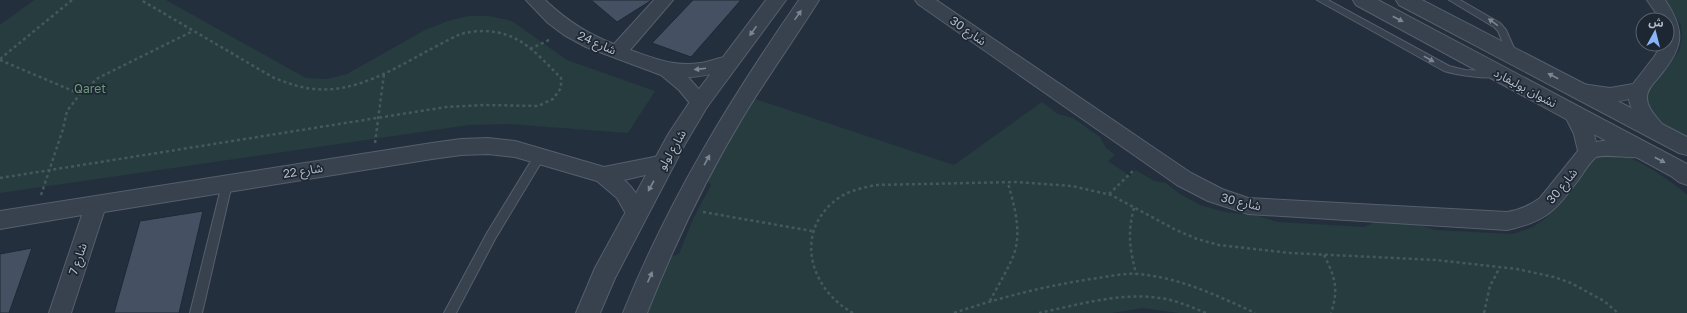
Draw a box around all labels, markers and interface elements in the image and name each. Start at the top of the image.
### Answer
one-way arrow [794,10,802,20]
north arrow [1635,12,1675,52]
street label: شارع 30 [946,13,989,50]
text: ش [1648,14,1665,30]
one-way arrow [1392,15,1403,22]
one-way arrow [1487,18,1498,26]
one-way arrow [749,26,757,37]
street label: شارع 24 [575,27,619,59]
one-way arrow [1423,56,1435,62]
street label: نشوان بوليفارد [1491,65,1559,110]
one-way arrow [694,66,706,72]
one-way arrow [1548,73,1559,80]
park label: Qaret [74,81,106,96]
street label: شارع لولو [654,127,691,174]
one-way arrow [703,154,710,166]
one-way arrow [1654,157,1666,163]
street label: شارع 22 [282,160,324,183]
street label: شارع 30 [1543,165,1582,208]
one-way arrow [648,181,654,192]
street label: شارع 30 [1219,190,1263,215]
street label: شارع 7 [65,241,92,277]
one-way arrow [647,271,653,283]

